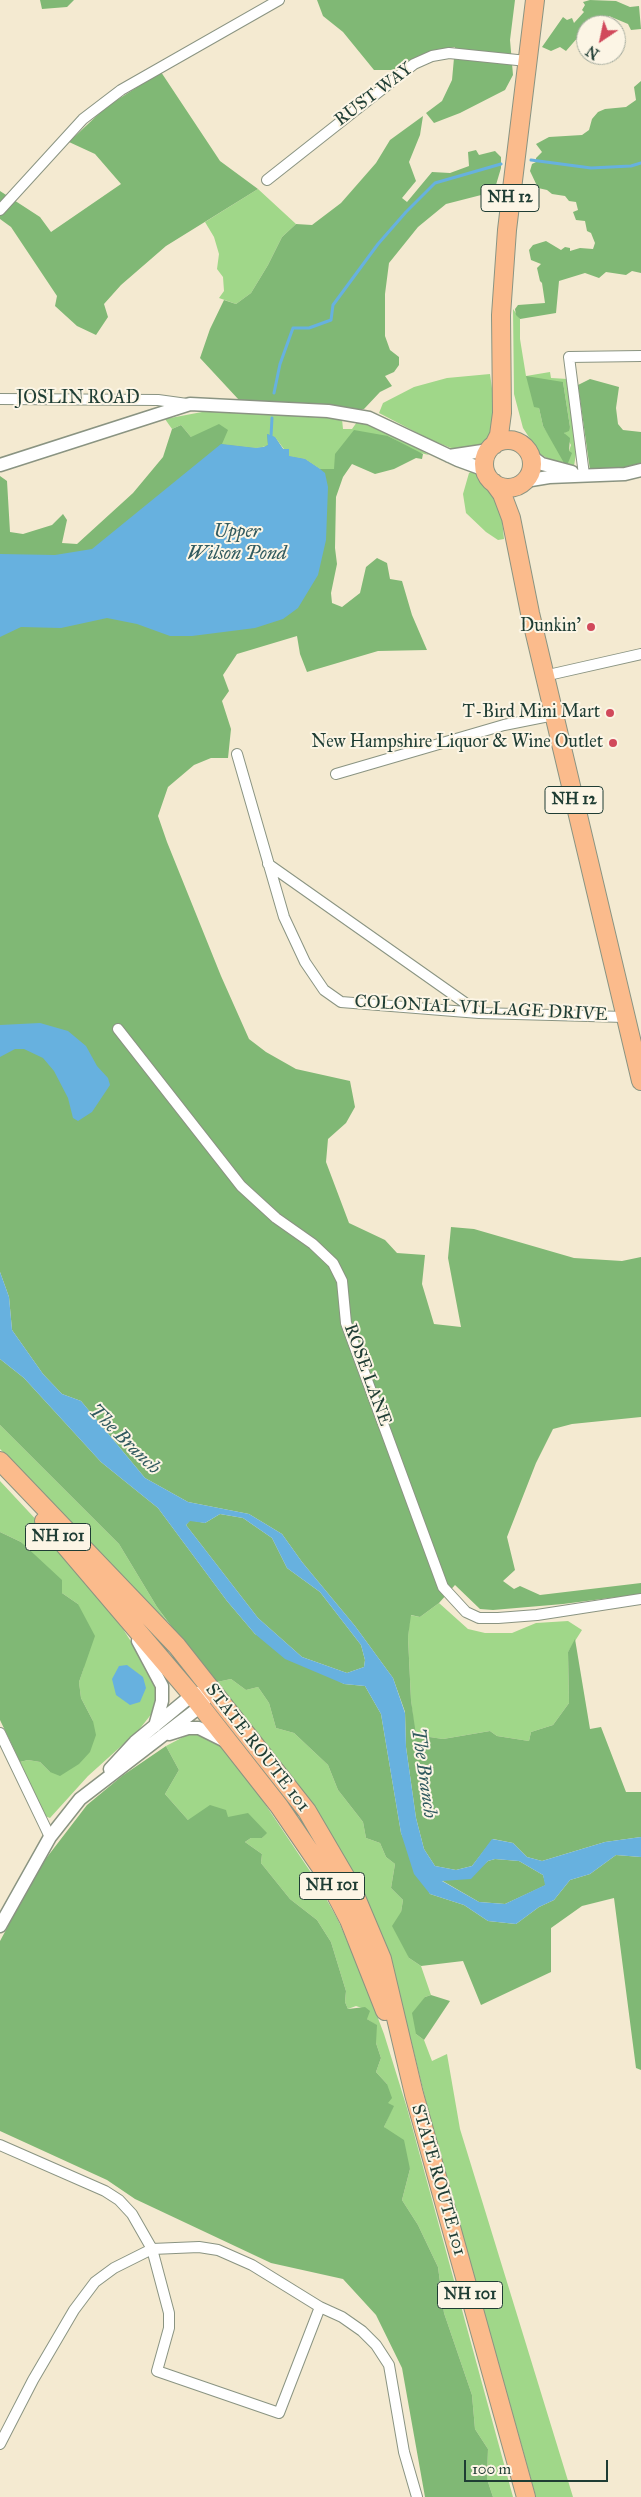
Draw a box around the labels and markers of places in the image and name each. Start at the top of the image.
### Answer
place label: Dunkin' [520,616,581,638]
marker: Dunkin' [585,621,597,633]
place label: T-Bird Mini Mart [463,702,600,724]
marker: T-Bird Mini Mart [604,707,616,719]
place label: New Hampshire Liquor & Wine Outlet [311,732,603,754]
marker: New Hampshire Liquor & Wine Outlet [607,737,619,749]

